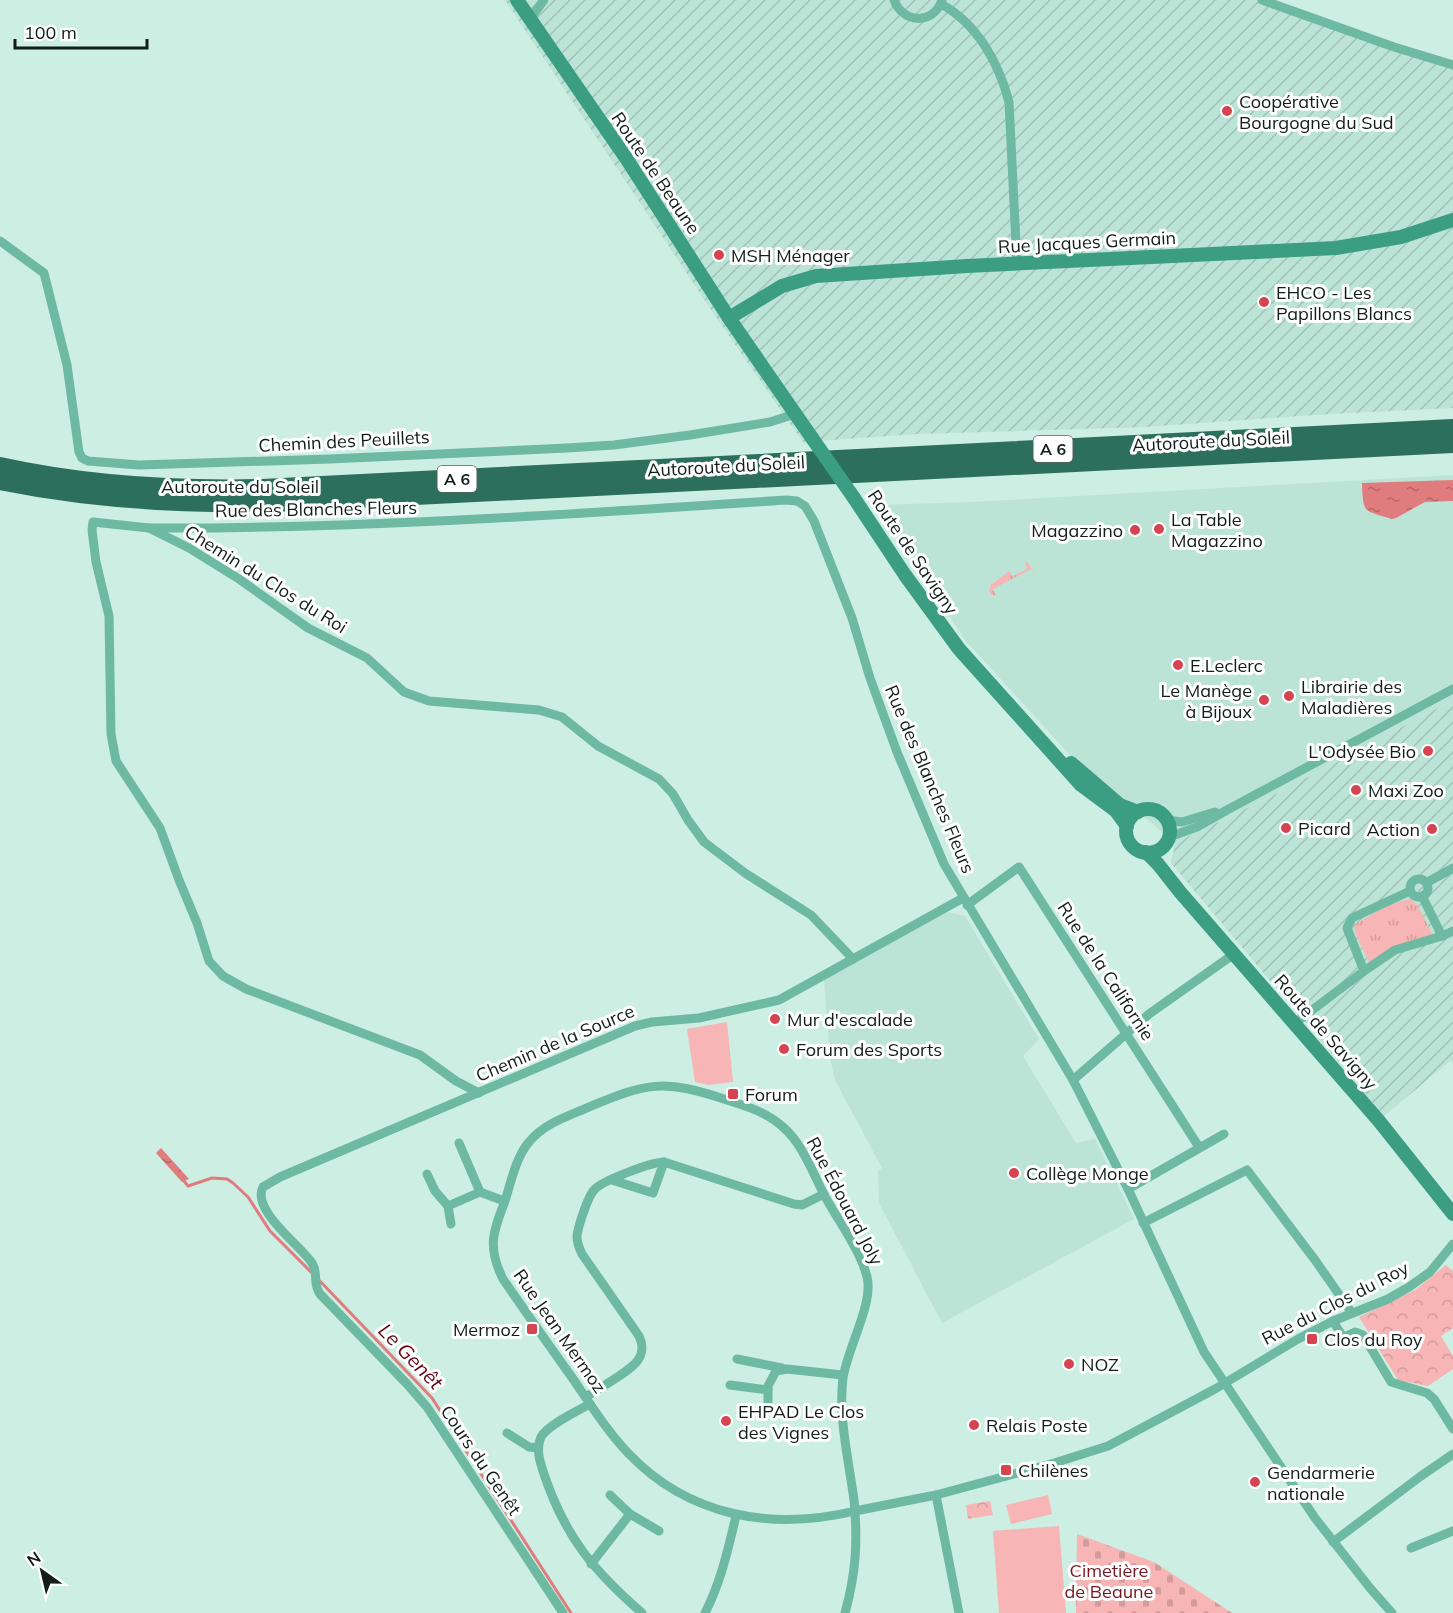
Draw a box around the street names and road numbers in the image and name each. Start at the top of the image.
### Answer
street label: Route de Beaune [607,108,705,238]
street label: Rue Jacques Germain [997,226,1177,258]
street label: Chemin des Peuillets [258,425,430,457]
street label: Autoroute du Soleil [1132,425,1290,457]
road number: A 6 [1034,436,1072,462]
street label: Autoroute du Soleil [647,450,805,482]
road number: A 6 [438,466,476,492]
street label: Autoroute du Soleil [161,475,319,498]
street label: Route de Savigny [863,485,963,619]
street label: Rue des Blanches Fleurs [215,496,417,522]
street label: Chemin du Clos du Roi [181,520,351,638]
street label: Rue des Blanches Fleurs [880,681,980,877]
street label: Rue de la Californie [1052,897,1160,1045]
street label: Route de Savigny [1270,970,1383,1095]
street label: Chemin de la Source [472,999,638,1087]
street label: Rue Édouard Joly [801,1133,889,1270]
street label: Rue du Clos du Roy [1258,1257,1412,1349]
street label: Rue Jean Mermoz [509,1265,611,1397]
street label: Cours du Genêt [436,1401,526,1519]

